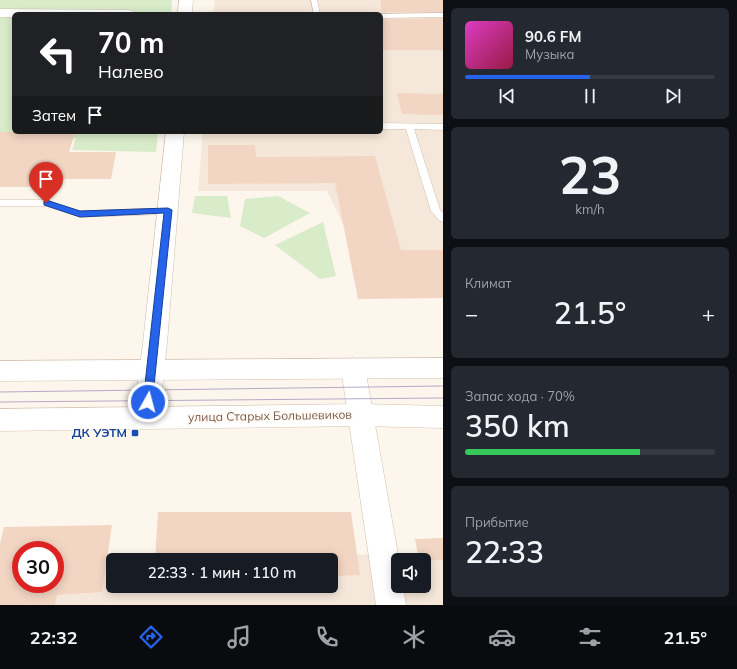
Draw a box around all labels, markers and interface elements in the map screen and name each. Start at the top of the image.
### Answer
text: 70 m [98,25,164,60]
text: 90.6 FM [525,27,581,46]
icon: left [32,28,84,80]
text: Музыка [525,46,574,62]
text: Налево [98,60,164,83]
icon: previous [496,85,518,107]
icon: pause [579,85,601,107]
icon: next [662,85,684,107]
icon: arrive [84,104,106,126]
text: Затем [32,106,76,125]
text: 23 [559,142,621,207]
pin [29,162,63,203]
icon: arrive [35,168,57,190]
text: km/h [575,201,605,217]
text: Климат [465,275,512,291]
text: 21.5° [554,294,626,332]
text: − [465,300,478,328]
text: + [702,300,715,328]
position arrow [127,381,169,423]
text: Запас хода · 70% [465,388,575,404]
street label: улица Старых Большевиков [188,407,352,424]
text: 350 km [465,407,570,445]
place label: ДК УЭТМ [72,425,127,440]
marker: ДК УЭТМ [130,428,140,438]
text: Прибытие [465,514,529,530]
text: 22:33 [465,533,544,571]
speed limit sign: 30 [12,541,64,593]
map controls [391,553,431,593]
button: sound [391,553,431,593]
text: 22:33 · 1 мин · 110 m [148,563,296,582]
icon: directions [137,623,165,651]
icon: music [225,623,253,651]
icon: phone [313,623,341,651]
icon: climate [400,623,428,651]
icon: car [488,623,516,651]
icon: filters [576,623,604,651]
text: 22:32 [30,626,78,649]
text: 21.5° [663,626,707,649]

